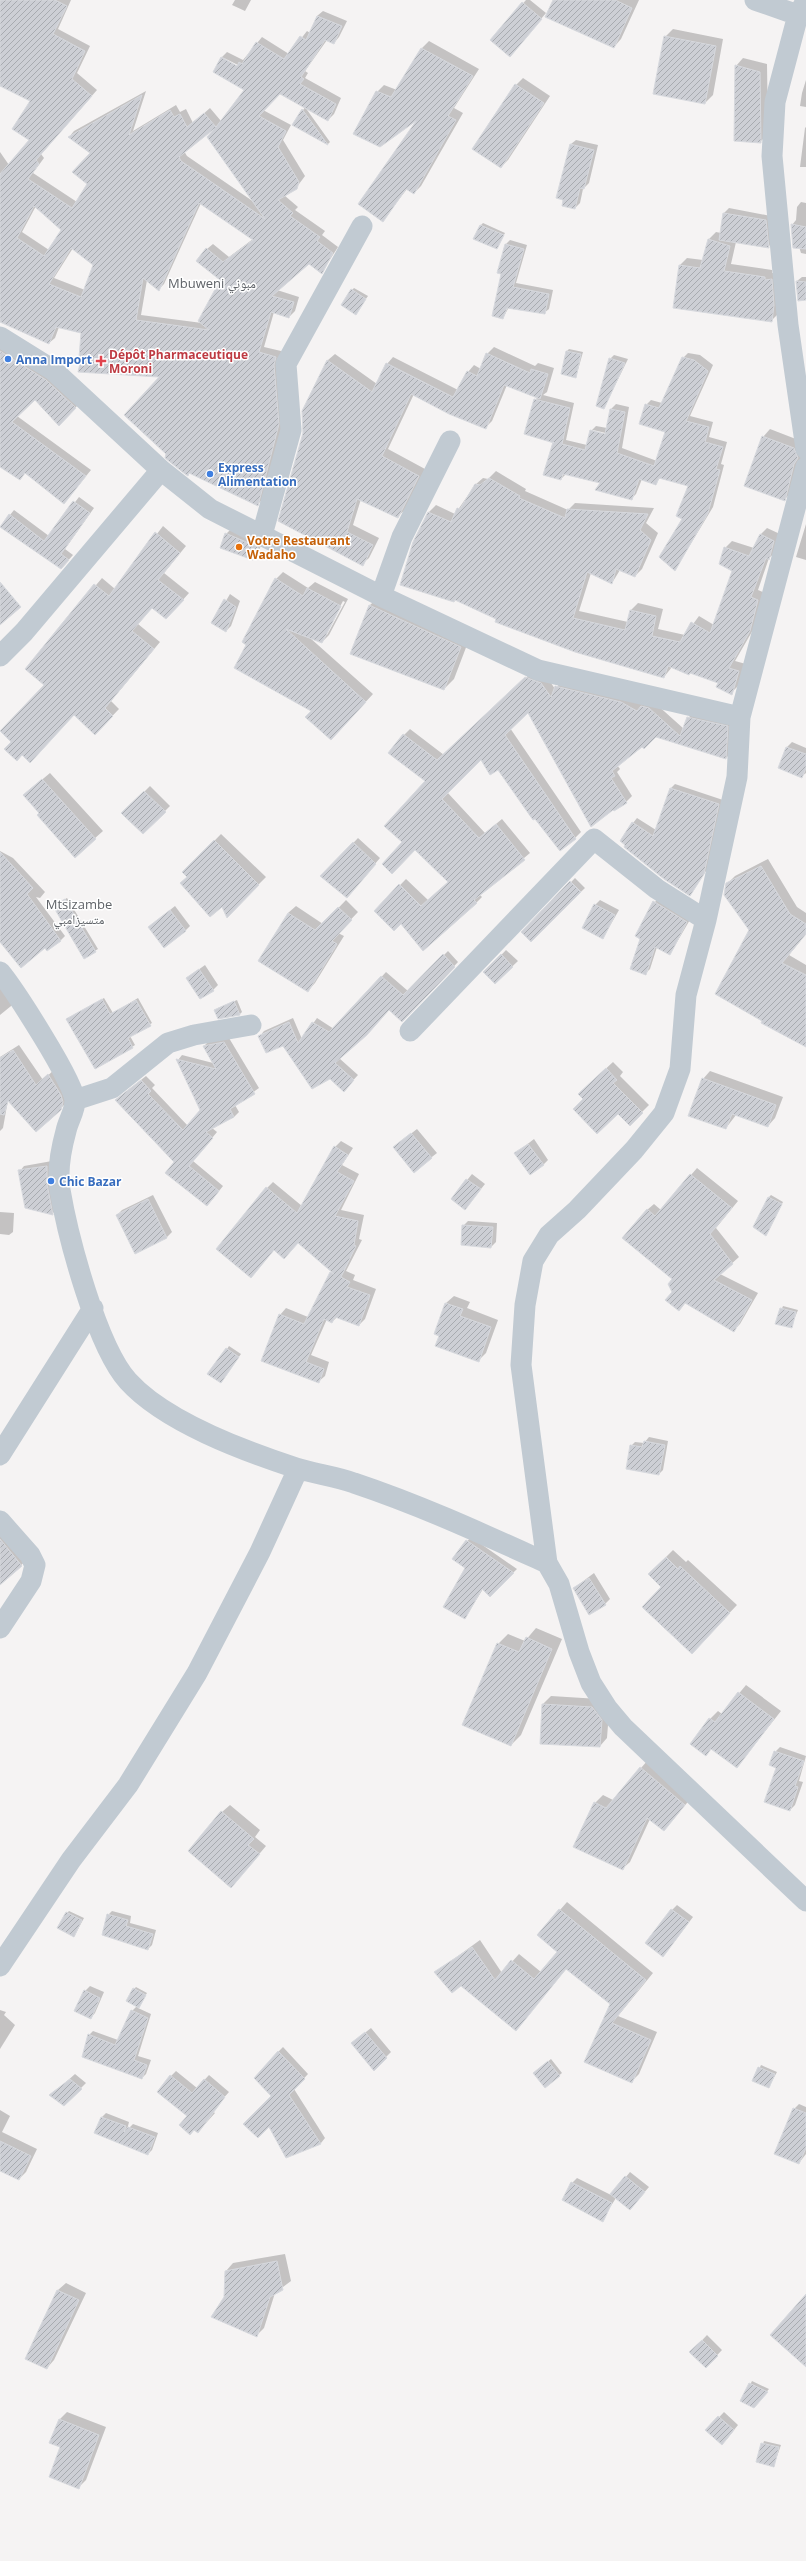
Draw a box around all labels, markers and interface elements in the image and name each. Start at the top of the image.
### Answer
district label: Mbuweni مبوني [168,274,256,294]
place label: Dépôt Pharmaceutique Moroni [109,346,248,377]
place label: Anna Import [16,351,92,368]
marker: Anna Import [3,354,13,364]
marker: Dépôt Pharmaceutique Moroni [96,356,106,366]
place label: Express Alimentation [218,459,297,490]
marker: Express Alimentation [205,469,215,479]
place label: Votre Restaurant Wadaho [247,532,350,563]
marker: Votre Restaurant Wadaho [234,542,244,552]
district label: Mtsizambe متسيزامبي [46,895,112,930]
place label: Chic Bazar [59,1173,122,1190]
marker: Chic Bazar [46,1176,56,1186]

